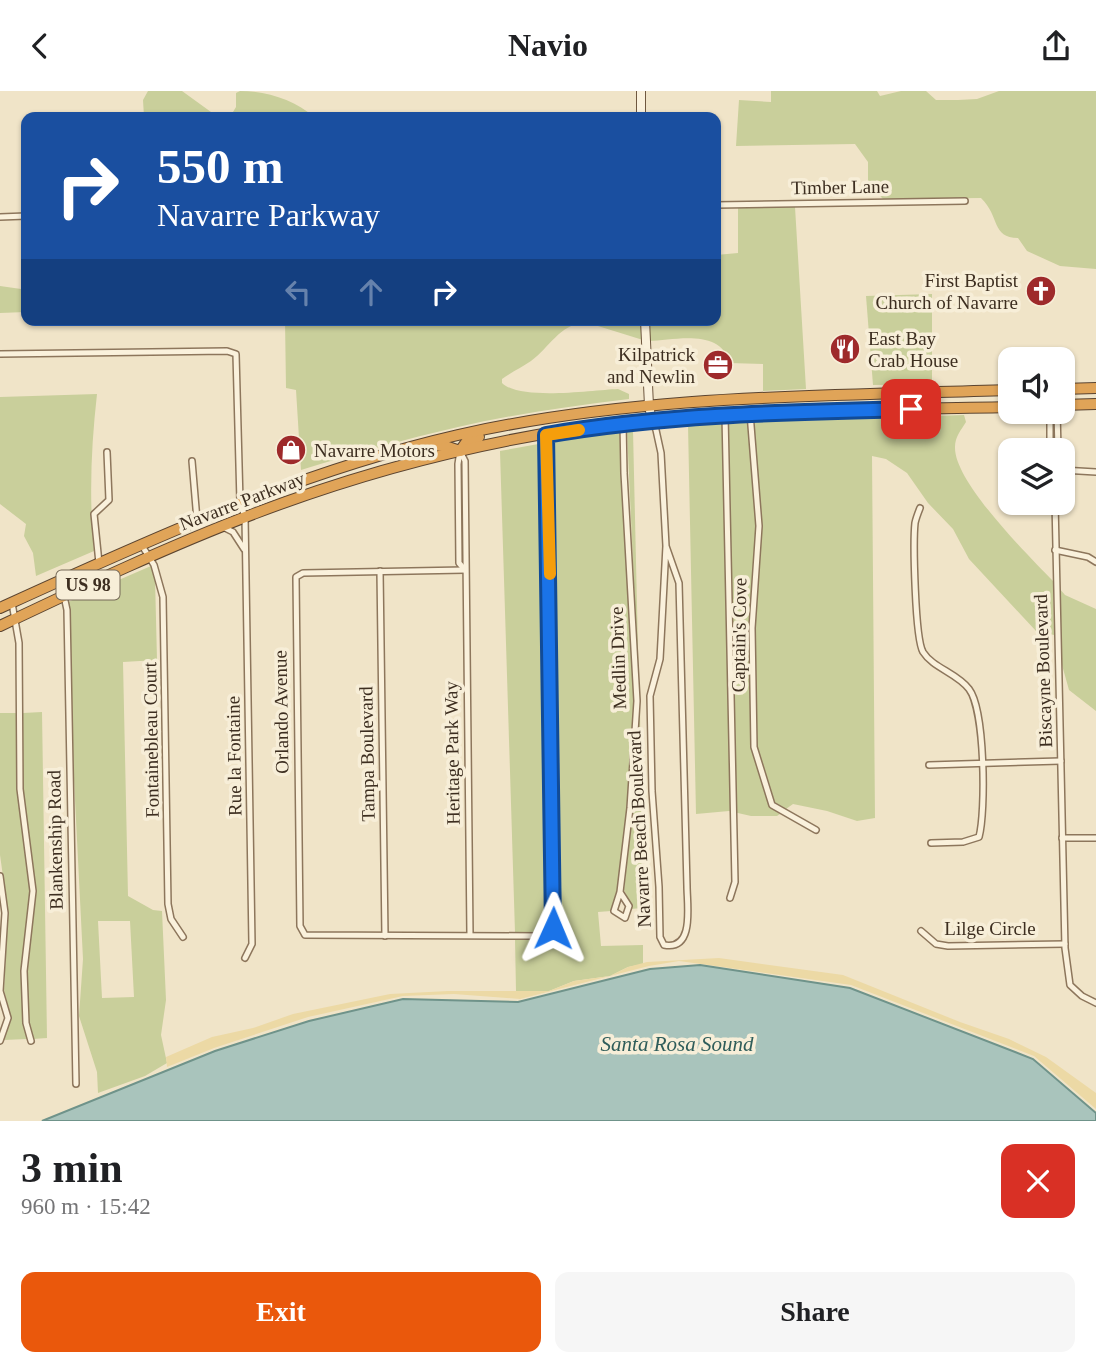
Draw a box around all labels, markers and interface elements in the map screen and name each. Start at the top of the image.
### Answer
icon: back [21,27,59,65]
text: Navio [508,27,588,63]
icon: share [1037,27,1075,65]
text: 550 m [157,139,284,194]
icon: right [42,140,133,231]
street label: Timber Lane [791,176,889,198]
text: Navarre Parkway [157,197,380,233]
place label: First Baptist Church of Navarre [876,270,1019,313]
icon: left [279,273,317,311]
icon: ahead [352,273,390,311]
icon: right [425,273,463,311]
church icon: First Baptist Church of Navarre [1024,274,1058,308]
place label: East Bay Crab House [868,328,958,371]
restaurant icon: East Bay Crab House [828,332,862,366]
place label: Kilpatrick and Newlin [607,344,695,387]
map controls [998,347,1075,515]
button: sound [998,347,1075,424]
office icon: Kilpatrick and Newlin [701,348,735,382]
pin [881,379,941,439]
icon: arrive [892,390,930,428]
shop icon: Navarre Motors [274,433,308,467]
button: layers [998,438,1075,515]
place label: Navarre Motors [314,440,435,461]
street label: Navarre Parkway [176,467,308,535]
road number: US 98 [56,571,119,599]
street label: Captain's Cove [727,577,751,693]
street label: Biscayne Boulevard [1030,593,1056,748]
street label: Medlin Drive [606,606,630,710]
street label: Orlando Avenue [269,650,293,774]
street label: Fontainebleau Court [139,661,163,818]
street label: Heritage Park Way [440,680,464,825]
street label: Tampa Boulevard [355,686,379,822]
street label: Rue la Fontaine [222,696,246,816]
street label: Navarre Beach Boulevard [623,729,655,928]
street label: Blankenship Road [43,769,67,910]
position arrow [516,891,590,965]
street label: Lilge Circle [944,918,1036,939]
water label: Santa Rosa Sound [601,1032,754,1056]
button: close [1001,1144,1075,1218]
text: 3 min [21,1145,123,1191]
text: 960 m · 15:42 [21,1194,151,1219]
button: Exit [21,1272,541,1352]
button: Share [555,1272,1075,1352]

